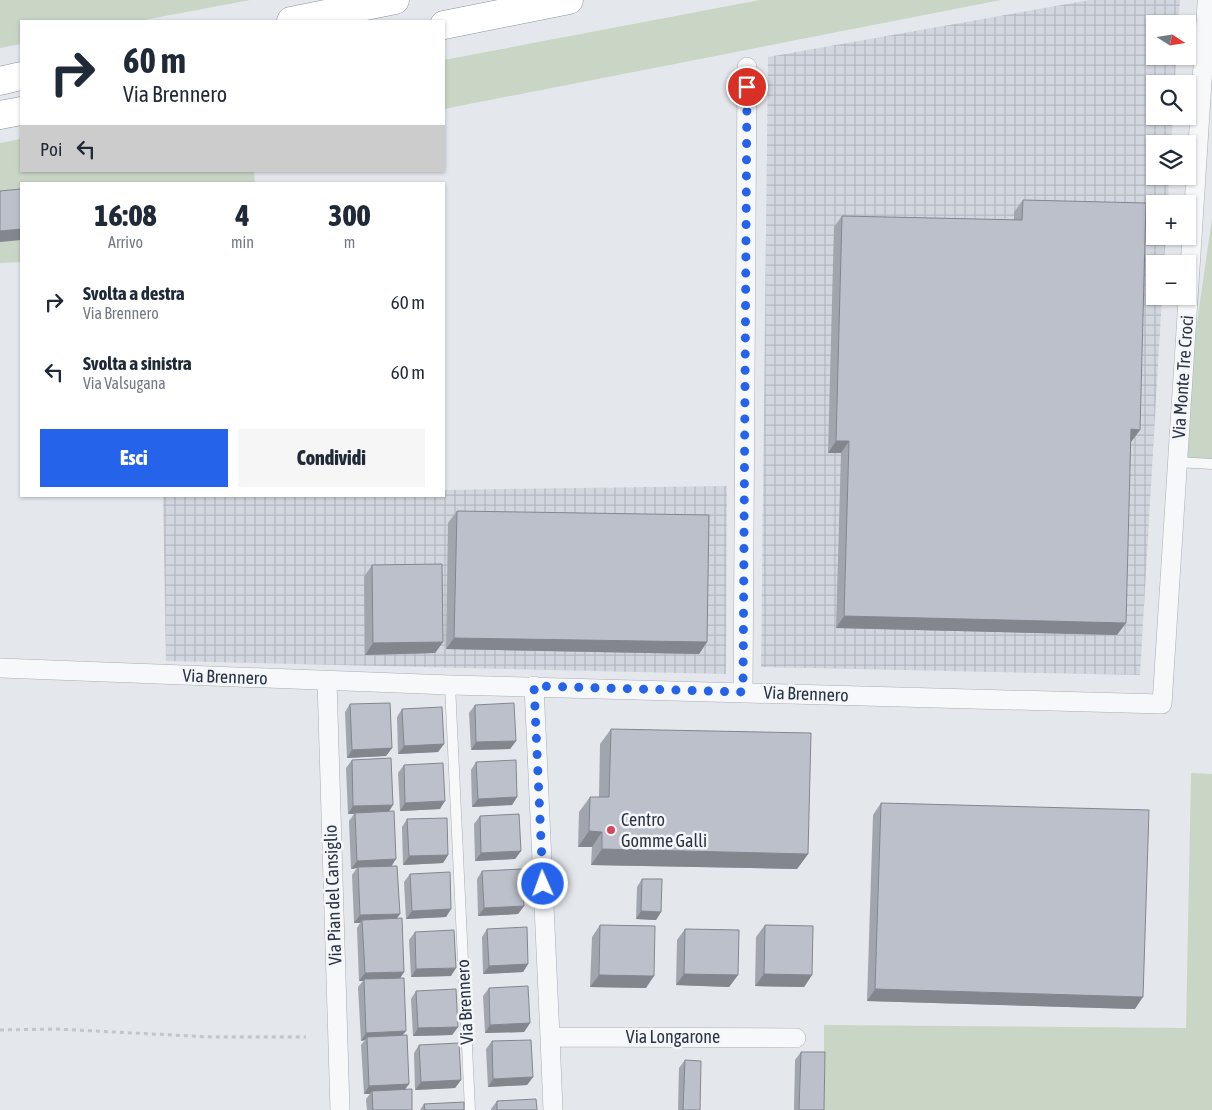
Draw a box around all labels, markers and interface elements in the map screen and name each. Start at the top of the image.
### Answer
north arrow [1146,15,1196,65]
map controls [1146,15,1196,305]
icon: right [40,40,105,105]
text: 60 m [123,40,186,80]
pin [726,66,768,108]
icon: arrive [733,73,761,101]
button: search [1146,75,1196,125]
text: Via Brennero [123,81,227,107]
icon: left [72,135,100,163]
button: layers [1146,135,1196,185]
text: Poi [40,138,62,160]
button: + [1146,195,1196,245]
text: 16:08 [94,198,157,232]
text: 4 [235,198,250,232]
text: 300 [328,198,371,232]
text: Arrivo [108,233,143,251]
text: min [231,233,254,251]
text: m [344,233,355,251]
button: − [1146,255,1196,305]
text: Svolta a destra [83,282,185,304]
icon: right [40,288,68,316]
text: 60 m [391,291,425,313]
text: Via Brennero [83,304,159,322]
street label: Via Monte Tre Croci [1168,314,1197,440]
text: Svolta a sinistra [83,352,192,374]
icon: left [40,358,68,386]
text: 60 m [391,361,425,383]
text: Via Valsugana [83,374,166,392]
button: Esci [40,429,228,487]
button: Condividi [238,429,425,487]
street label: Via Brennero [182,665,268,688]
street label: Via Brennero [763,682,849,705]
place label: Centro Gomme Galli [621,809,707,851]
street label: Via Pian del Cansiglio [320,824,345,966]
marker: Centro Gomme Galli [605,824,617,836]
position arrow [516,857,568,909]
street label: Via Brennero [452,959,477,1045]
street label: Via Longarone [626,1026,720,1047]

